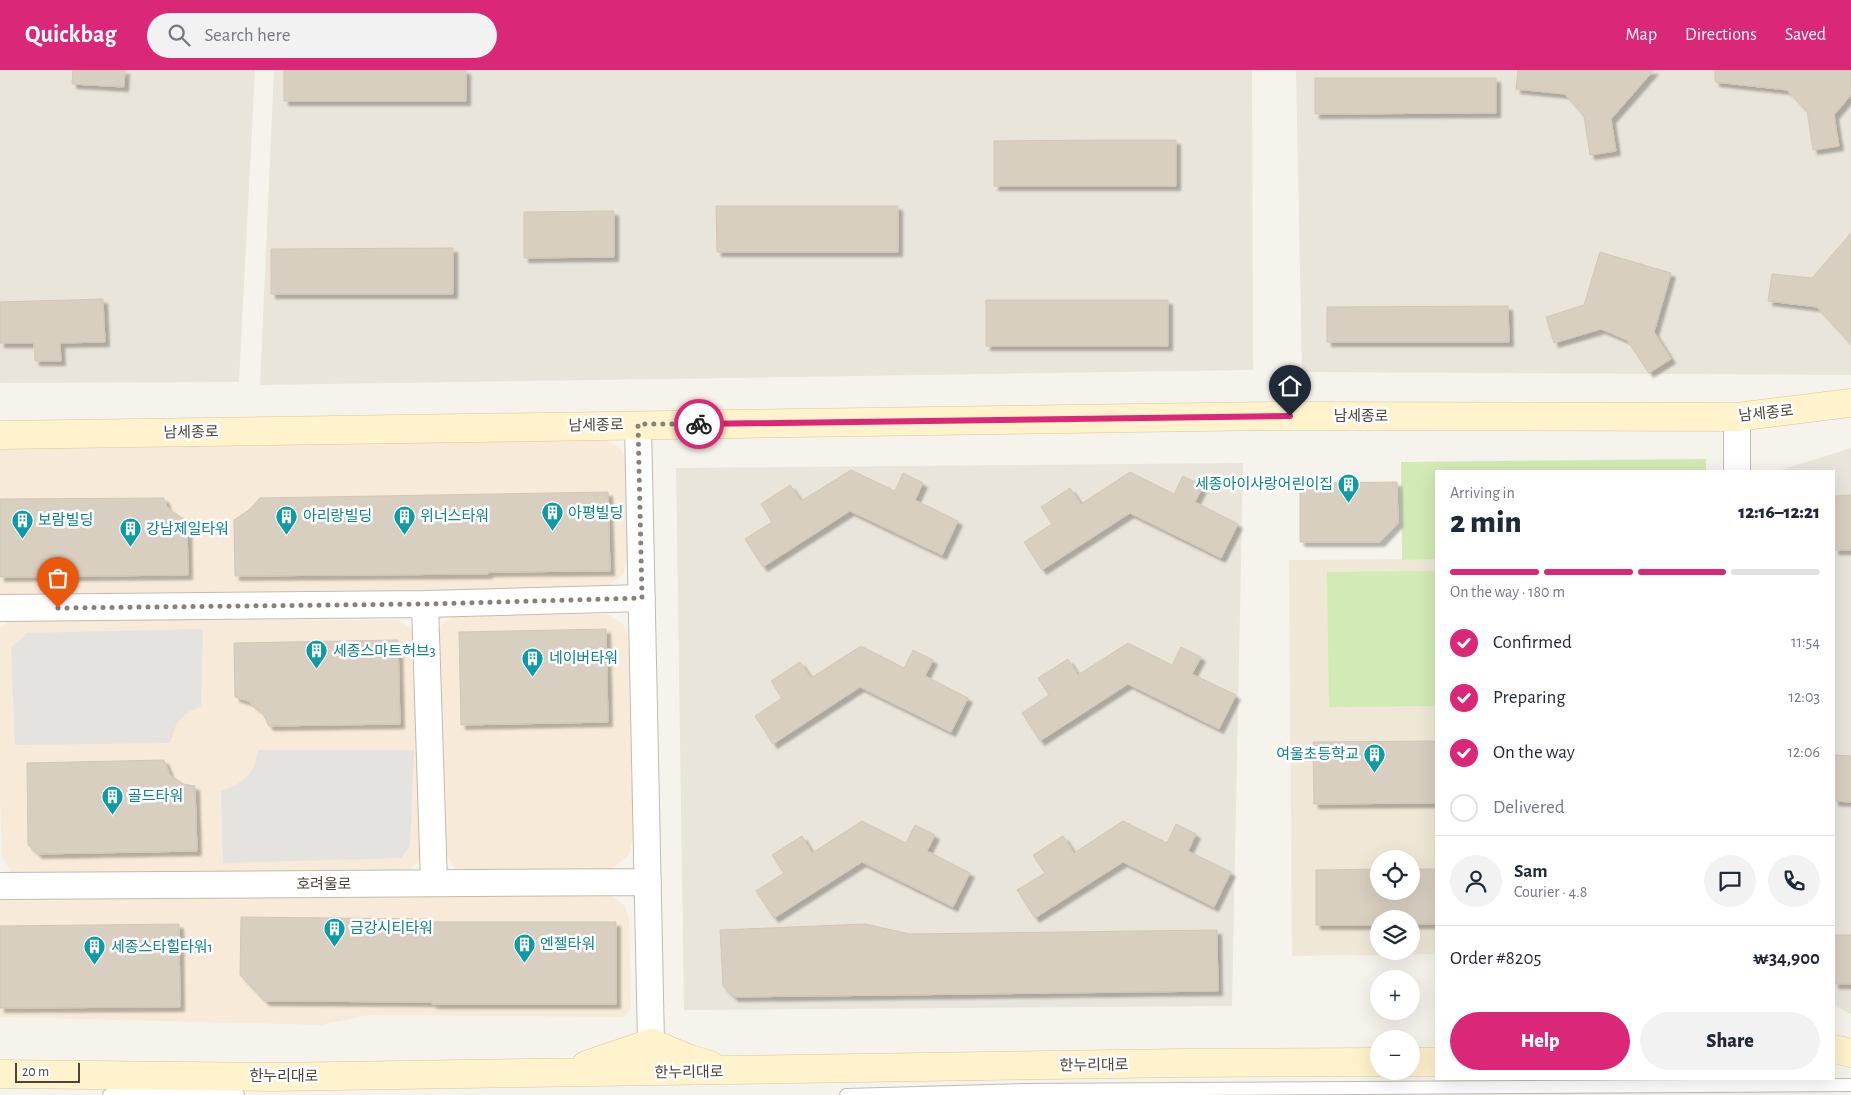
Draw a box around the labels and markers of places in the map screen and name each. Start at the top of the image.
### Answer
pin [1269,365,1311,416]
building icon: 세종아이사랑어린이집 [1337,472,1361,503]
place label: 세종아이사랑어린이집 [1195,476,1333,492]
building icon: 아평빌딩 [540,501,564,532]
building icon: 아리랑빌딩 [275,504,299,535]
building icon: 위너스타워 [392,504,416,535]
place label: 아평빌딩 [568,505,623,521]
building icon: 보람빌딩 [10,508,34,539]
place label: 아리랑빌딩 [303,508,372,524]
place label: 위너스타워 [420,508,489,524]
place label: 보람빌딩 [38,512,93,528]
building icon: 강남제일타워 [118,517,142,548]
place label: 강남제일타워 [146,521,229,537]
pin [37,557,79,608]
building icon: 세종스마트허브3 [305,639,329,670]
place label: 세종스마트허브3 [333,643,436,659]
building icon: 네이버타워 [521,646,545,677]
place label: 네이버타워 [549,650,618,666]
building icon: 여울초등학교 [1363,742,1387,773]
place label: 여울초등학교 [1276,745,1359,762]
building icon: 골드타워 [100,784,124,815]
place label: 골드타워 [128,788,183,804]
building icon: 금강시티타워 [322,916,346,947]
place label: 금강시티타워 [350,920,433,936]
building icon: 엔젤타워 [512,932,536,963]
building icon: 세종스타힐타워1 [83,935,107,966]
place label: 엔젤타워 [540,936,595,952]
place label: 세종스타힐타워1 [111,939,213,955]

